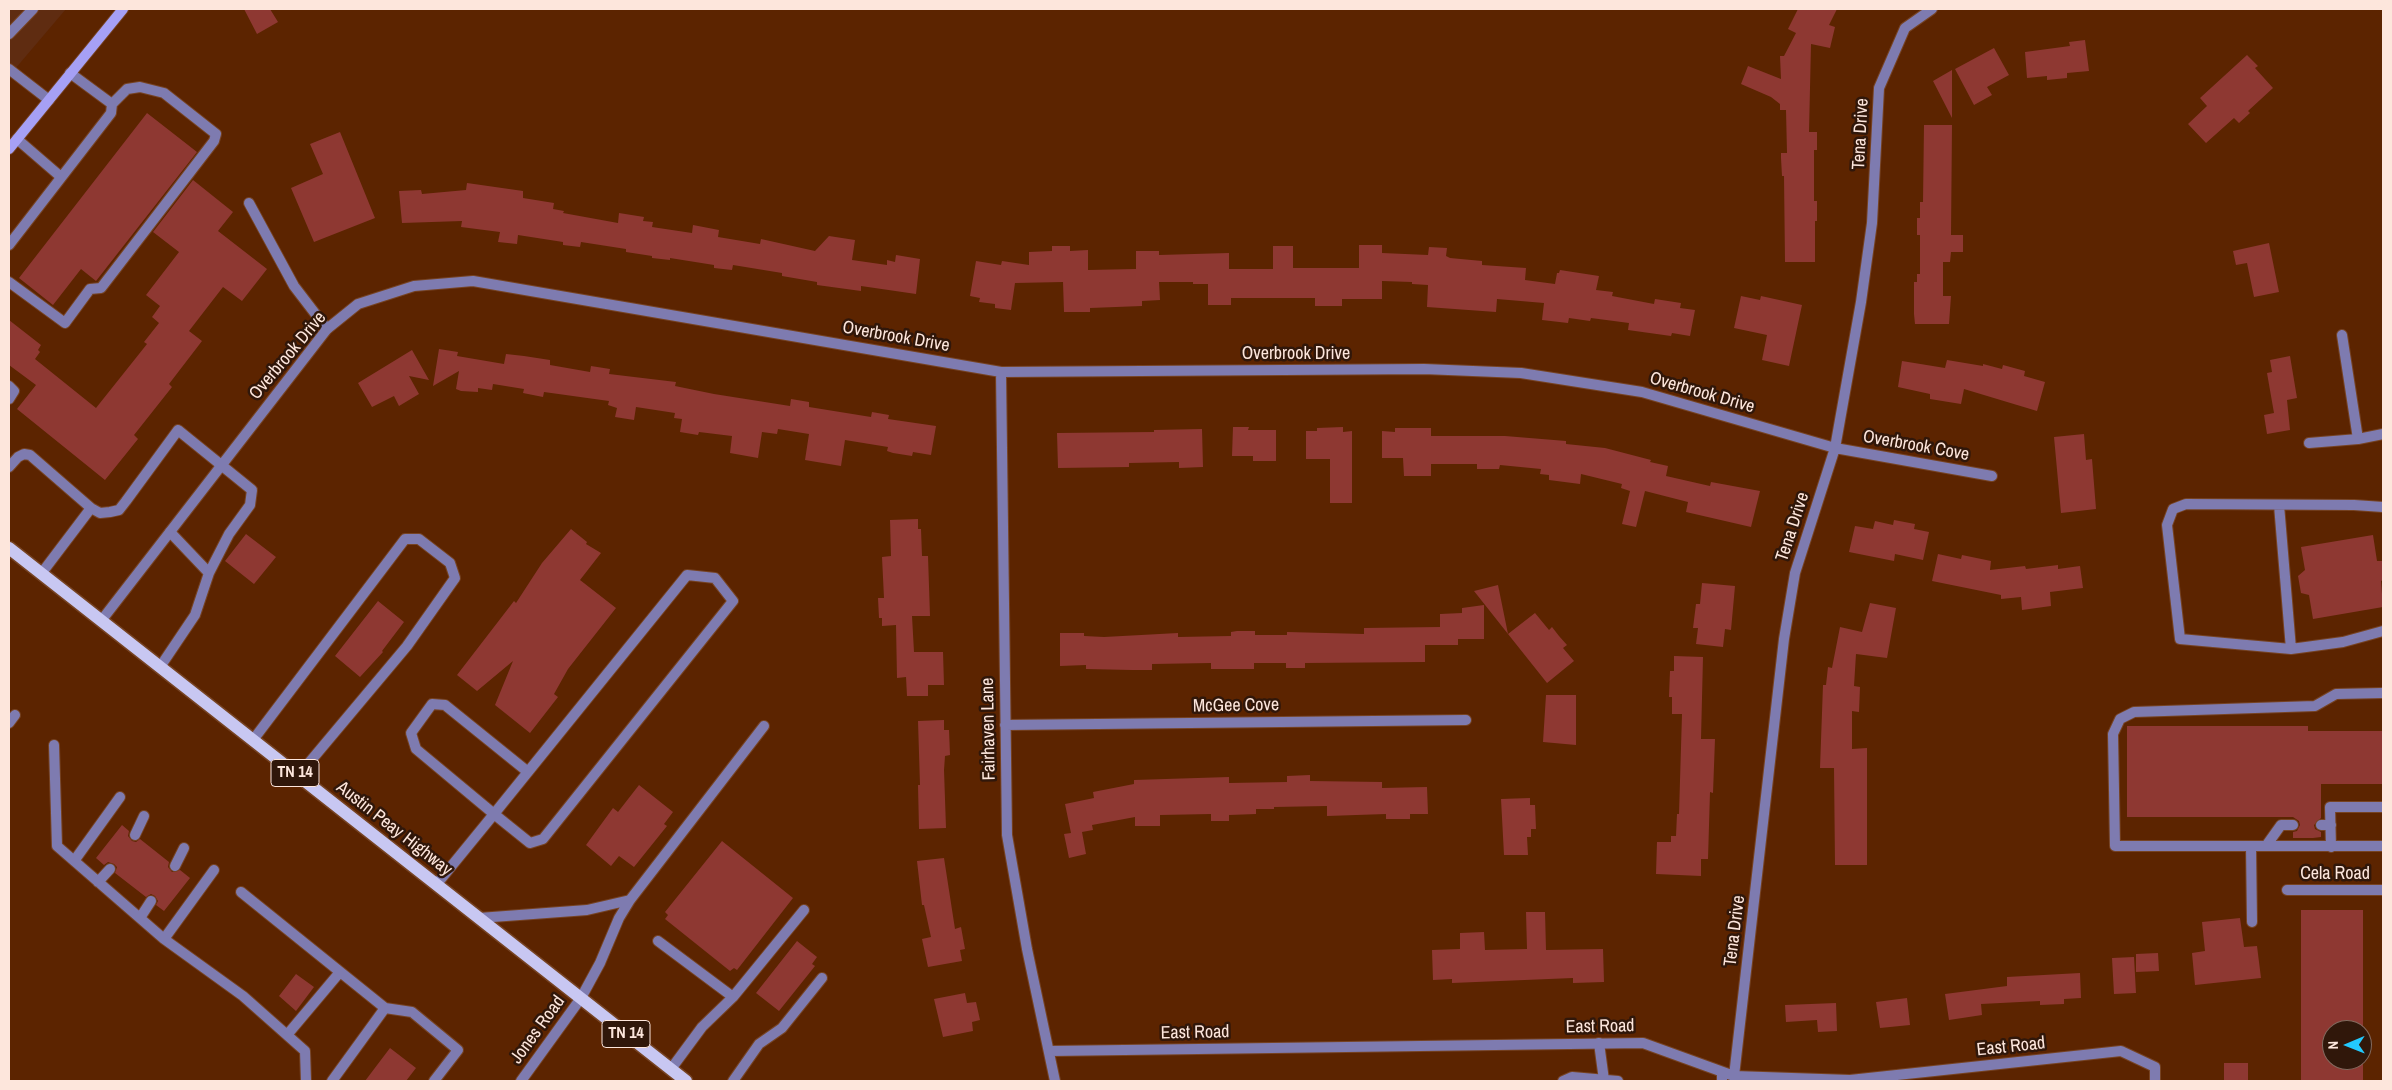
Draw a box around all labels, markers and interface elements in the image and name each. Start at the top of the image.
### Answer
street label: Tena Drive [1848,98,1874,170]
street label: Overbrook Drive [245,308,331,404]
street label: Overbrook Drive [841,317,951,357]
street label: Overbrook Drive [1242,343,1350,365]
street label: Overbrook Drive [1647,368,1757,418]
street label: Overbrook Cove [1861,426,1971,466]
street label: Tena Drive [1772,490,1814,564]
street label: Fairhaven Lane [977,677,1001,781]
street label: McGee Cove [1193,694,1279,718]
road number: TN 14 [271,760,319,786]
street label: Austin Peay Highway [332,777,456,881]
street label: Cela Road [2300,863,2370,885]
street label: Tena Drive [1720,894,1750,968]
street label: Jones Road [506,992,570,1068]
street label: East Road [1565,1016,1635,1038]
north arrow [2322,1020,2372,1070]
road number: TN 14 [602,1021,650,1048]
street label: East Road [1160,1022,1230,1044]
street label: East Road [1976,1033,2046,1061]
text: N [2324,1041,2342,1050]

